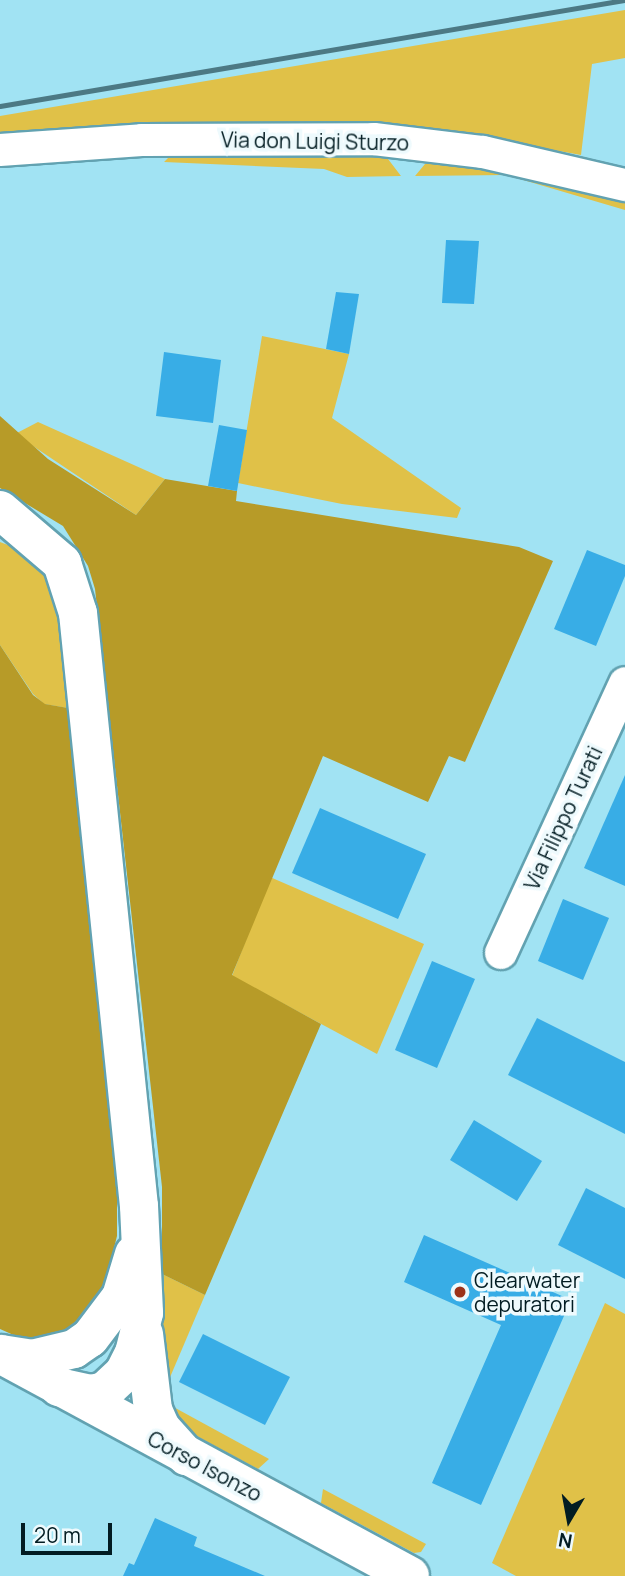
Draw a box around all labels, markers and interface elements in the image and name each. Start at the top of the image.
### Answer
street label: Via don Luigi Sturzo [221,127,409,155]
street label: Via Filippo Turati [519,742,607,894]
place label: Clearwater depuratori [474,1267,580,1317]
marker: Clearwater depuratori [452,1284,468,1300]
street label: Corso Isonzo [144,1425,266,1507]
north arrow [534,1485,604,1555]
scale bar [24,1510,116,1554]
text: 20 m [34,1521,81,1549]
text: N [556,1527,574,1555]

